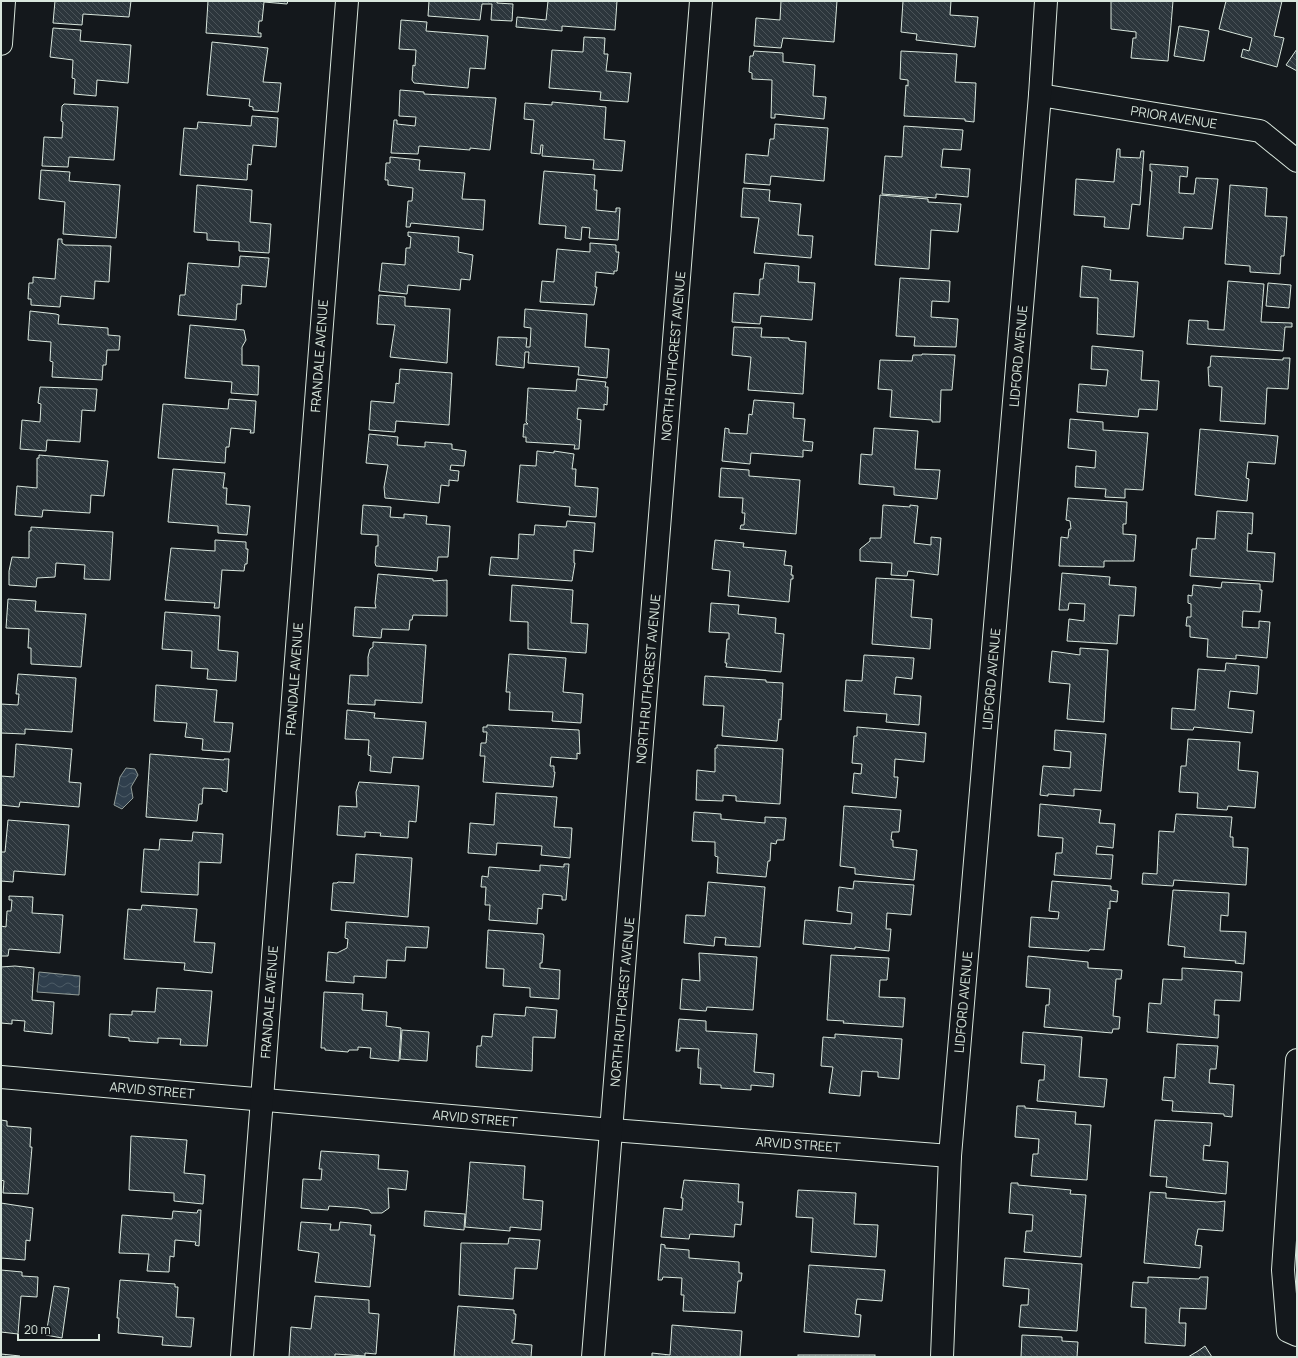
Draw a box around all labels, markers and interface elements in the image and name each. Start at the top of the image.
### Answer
street label: PRIOR AVENUE [1129,101,1219,133]
street label: NORTH RUTHCREST AVENUE [657,270,689,442]
street label: FRANDALE AVENUE [306,299,332,413]
street label: LIDFORD AVENUE [1005,304,1031,408]
street label: NORTH RUTHCREST AVENUE [632,593,664,765]
street label: FRANDALE AVENUE [281,622,307,736]
street label: LIDFORD AVENUE [978,627,1004,731]
street label: NORTH RUTHCREST AVENUE [606,916,638,1088]
street label: FRANDALE AVENUE [256,945,282,1059]
street label: LIDFORD AVENUE [950,950,976,1054]
street label: ARVID STREET [109,1077,195,1103]
street label: ARVID STREET [432,1105,518,1131]
street label: ARVID STREET [755,1132,841,1156]
scale bar [18,1316,99,1342]
text: 20 m [24,1321,51,1338]

